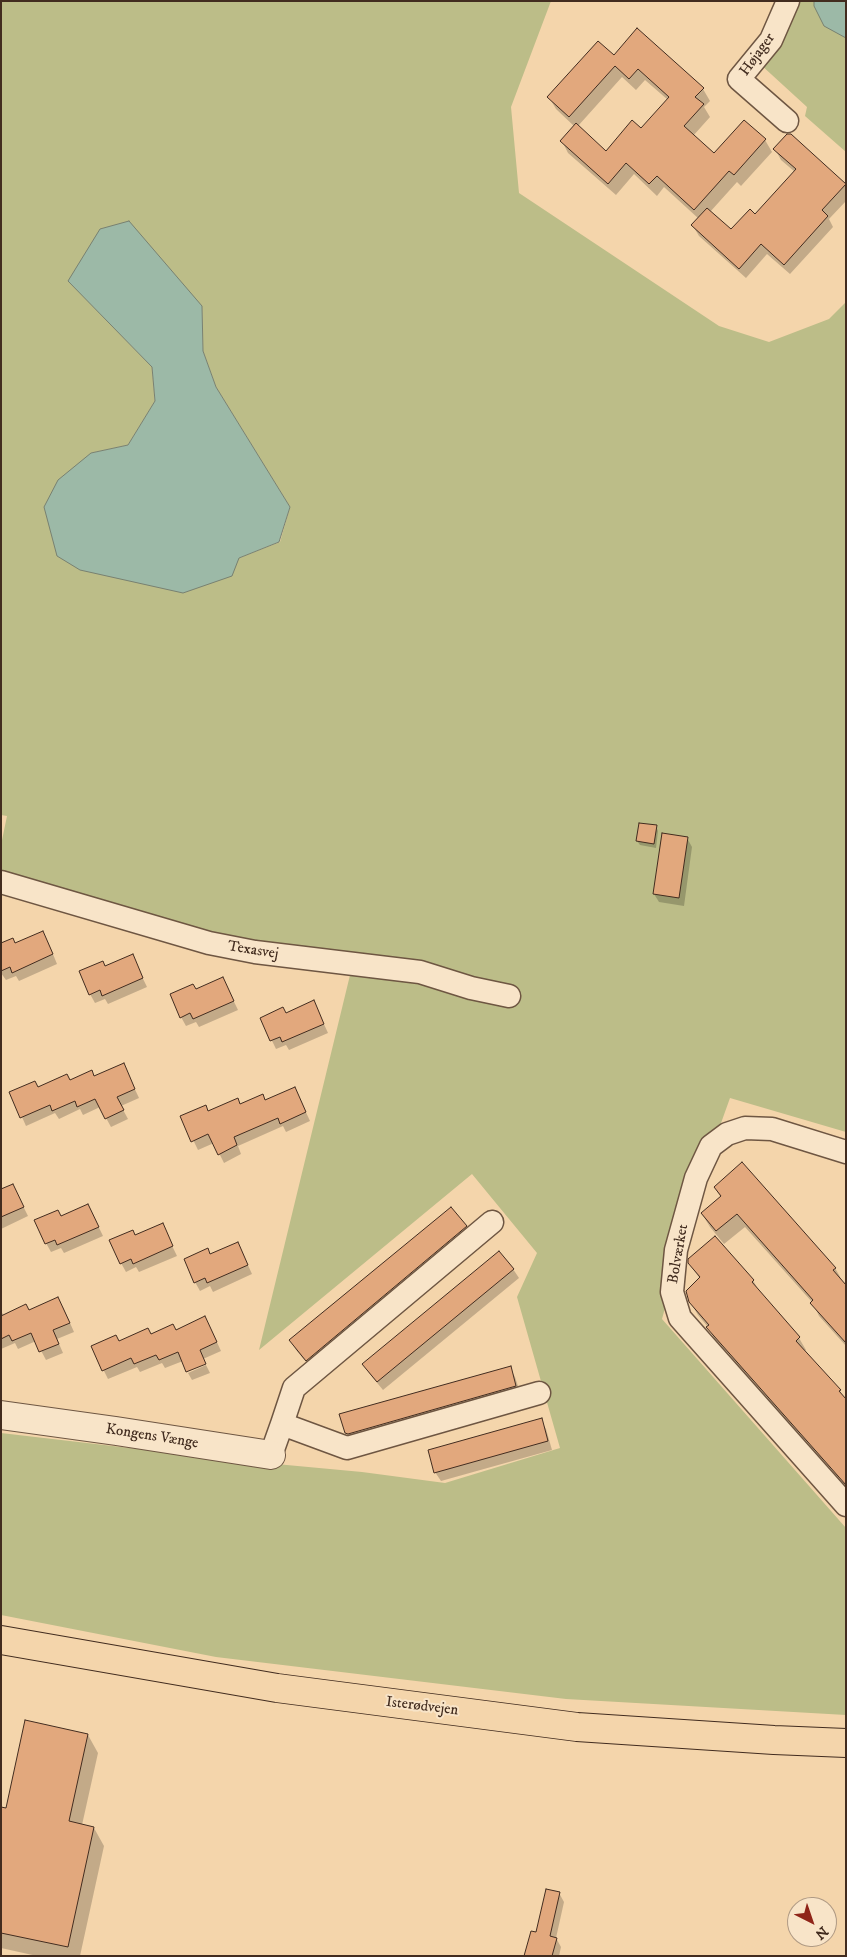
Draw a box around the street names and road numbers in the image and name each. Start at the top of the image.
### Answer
street label: Højager [736,30,780,80]
street label: Texasvej [226,938,280,964]
street label: Bolværket [665,1223,693,1285]
street label: Kongens Vænge [104,1421,200,1453]
street label: Isterødvejen [385,1694,459,1720]

